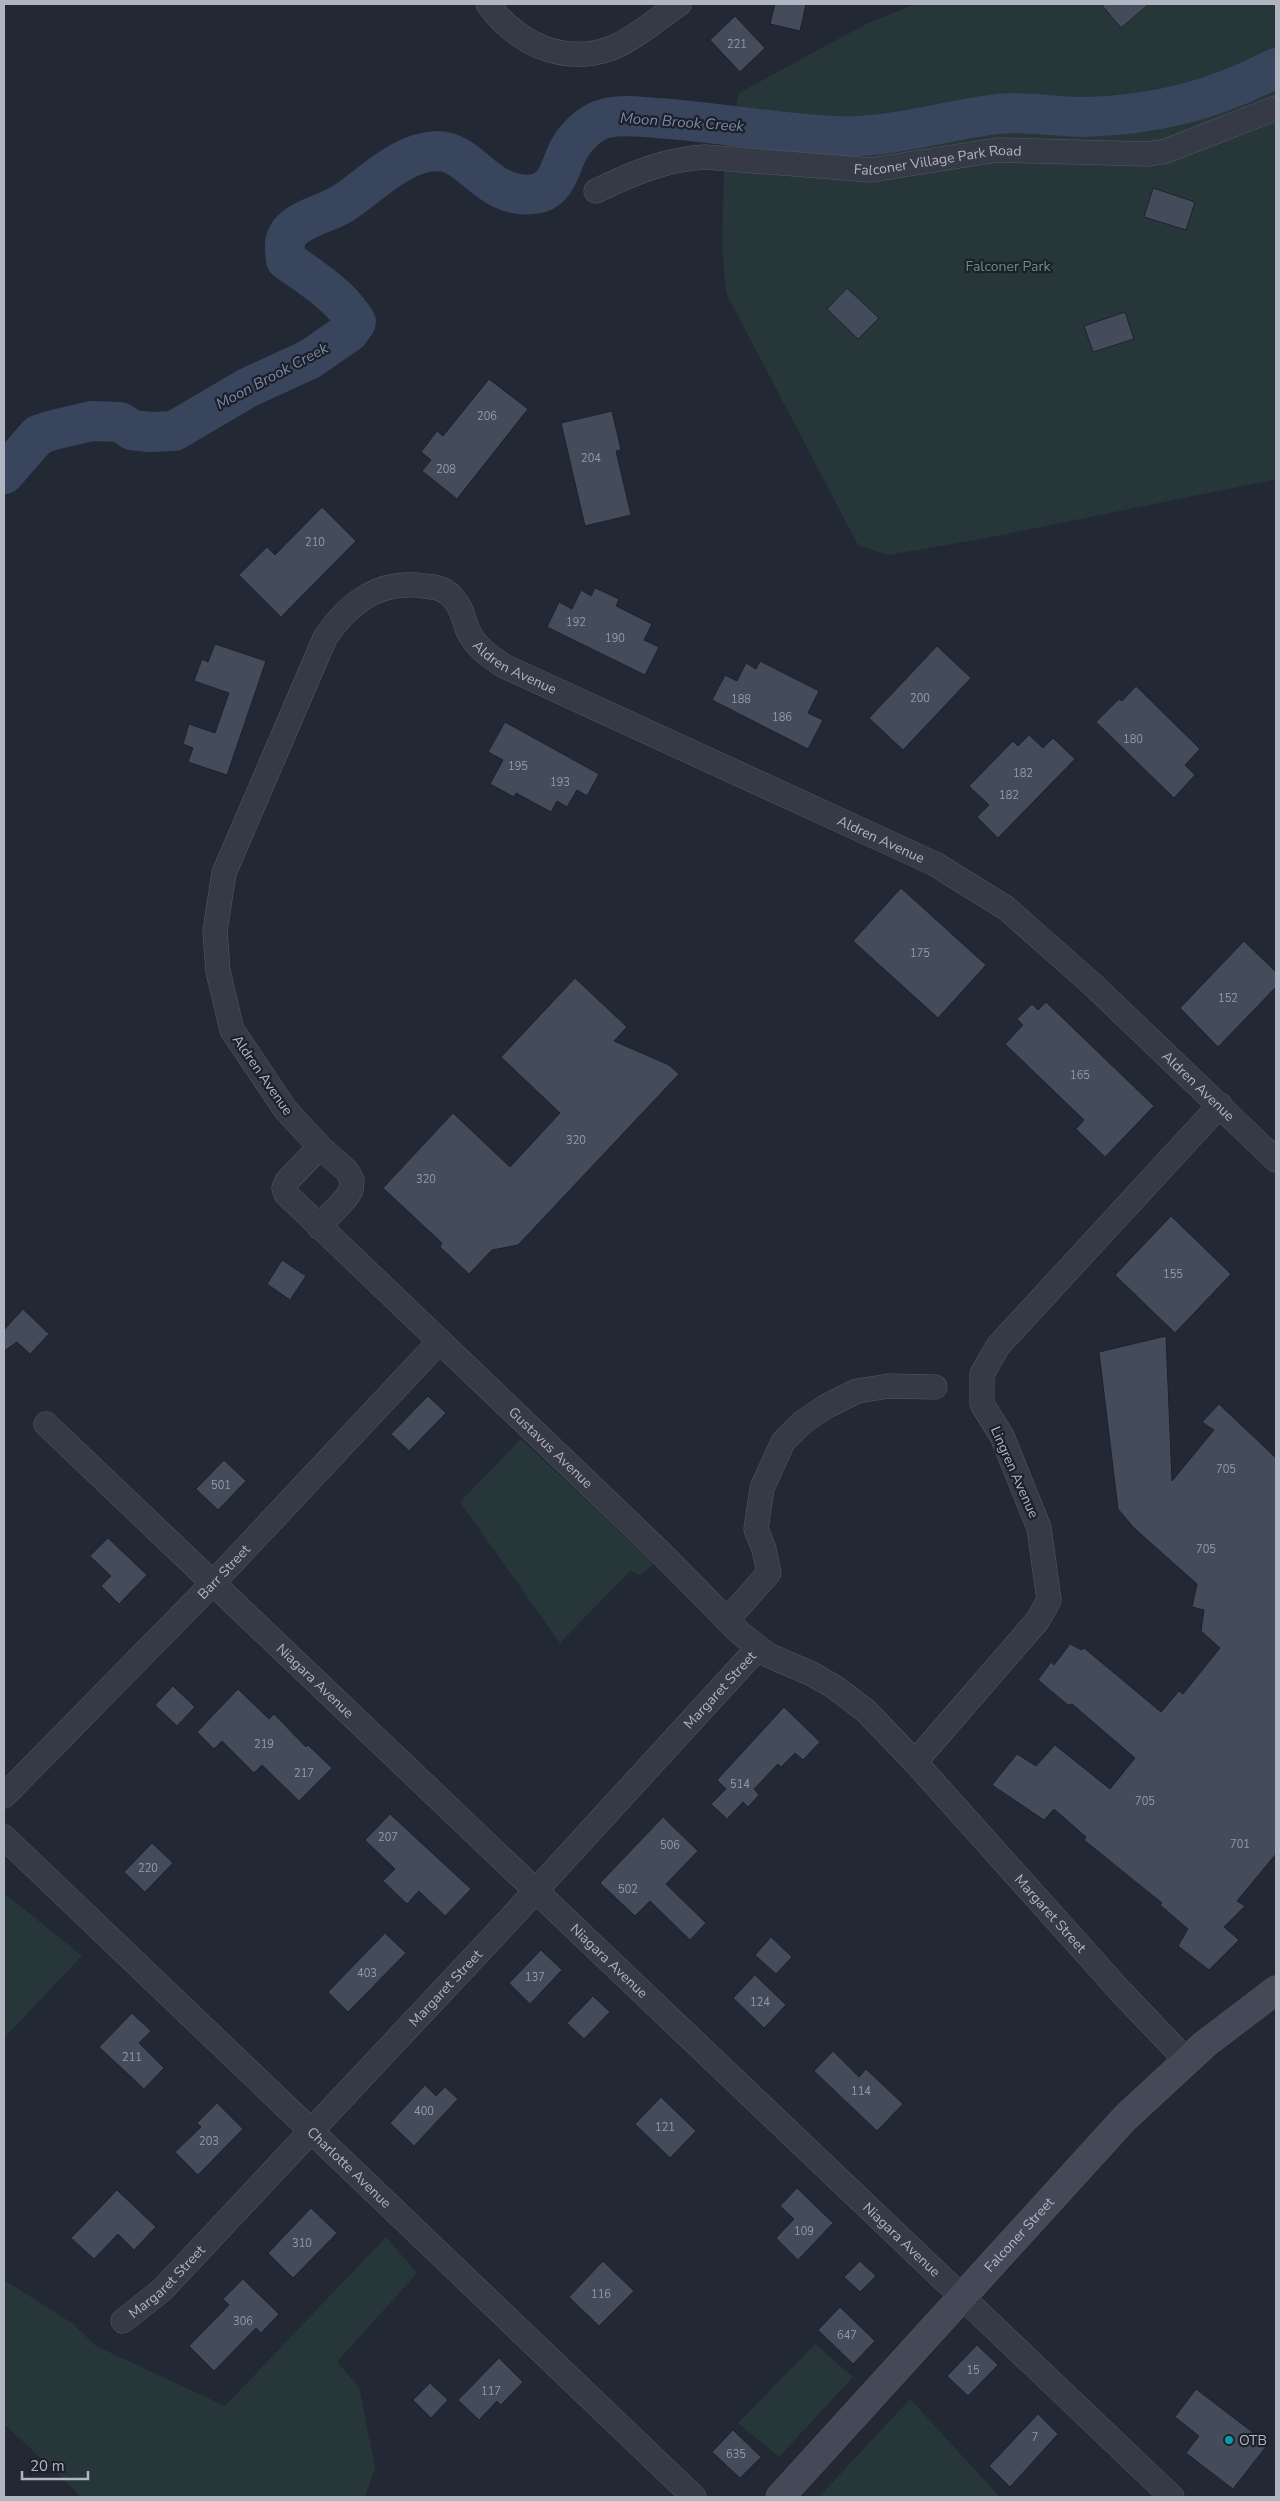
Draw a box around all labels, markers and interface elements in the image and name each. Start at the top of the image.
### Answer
house number: 221 [727,37,747,52]
water label: Moon Brook Creek [619,108,745,136]
street label: Falconer Village Park Road [853,141,1022,180]
park label: Falconer Park [966,257,1051,276]
water label: Moon Brook Creek [212,338,332,414]
house number: 206 [477,409,497,424]
house number: 204 [581,451,601,466]
house number: 208 [436,462,456,477]
house number: 210 [305,535,325,550]
house number: 192 [566,615,586,630]
house number: 190 [605,631,625,646]
street label: Aldren Avenue [468,636,560,699]
house number: 200 [910,691,930,706]
house number: 188 [731,692,751,707]
house number: 186 [772,710,792,725]
house number: 180 [1123,732,1143,747]
house number: 195 [508,759,528,774]
house number: 182 [1013,766,1033,781]
house number: 193 [550,775,570,790]
house number: 182 [999,788,1019,803]
street label: Aldren Avenue [834,811,928,868]
house number: 175 [910,946,930,961]
house number: 152 [1218,991,1238,1006]
street label: Aldren Avenue [228,1031,297,1119]
street label: Aldren Avenue [1158,1047,1239,1126]
house number: 165 [1070,1068,1090,1083]
house number: 320 [566,1133,586,1148]
house number: 320 [416,1172,436,1187]
house number: 155 [1163,1267,1183,1282]
street label: Gustavus Avenue [504,1403,597,1493]
street label: Lingren Avenue [986,1423,1043,1521]
house number: 705 [1216,1462,1236,1477]
house number: 501 [211,1478,231,1493]
street label: Barr Street [193,1540,255,1603]
house number: 705 [1196,1542,1216,1557]
street label: Niagara Avenue [272,1640,358,1722]
street label: Margaret Street [679,1647,761,1733]
house number: 219 [254,1737,274,1752]
house number: 217 [294,1766,314,1781]
house number: 514 [730,1777,750,1792]
house number: 705 [1135,1794,1155,1809]
house number: 207 [378,1830,398,1845]
house number: 701 [1230,1837,1250,1852]
house number: 506 [660,1838,680,1853]
house number: 220 [138,1861,158,1876]
street label: Margaret Street [1010,1870,1090,1957]
house number: 502 [618,1882,638,1897]
street label: Niagara Avenue [566,1920,652,2003]
street label: Margaret Street [405,1945,487,2031]
house number: 403 [357,1966,377,1981]
house number: 137 [525,1970,545,1985]
house number: 124 [750,1995,770,2010]
house number: 211 [122,2050,142,2065]
house number: 114 [851,2084,871,2099]
house number: 400 [414,2104,434,2119]
house number: 121 [655,2120,675,2135]
street label: Charlotte Avenue [303,2123,395,2213]
house number: 203 [199,2134,219,2149]
street label: Falconer Street [980,2193,1059,2276]
street label: Niagara Avenue [858,2198,944,2281]
house number: 109 [794,2224,814,2239]
house number: 310 [292,2236,312,2251]
street label: Margaret Street [125,2241,210,2323]
house number: 116 [591,2287,611,2302]
house number: 306 [233,2314,253,2329]
house number: 647 [837,2328,857,2343]
house number: 15 [966,2363,980,2378]
house number: 117 [481,2384,501,2399]
house number: 7 [1032,2430,1038,2445]
place label: OTB [1239,2431,1267,2450]
marker: OTB [1223,2434,1235,2446]
house number: 635 [726,2447,746,2462]
scale bar [22,2448,89,2480]
text: 20 m [30,2456,65,2476]

